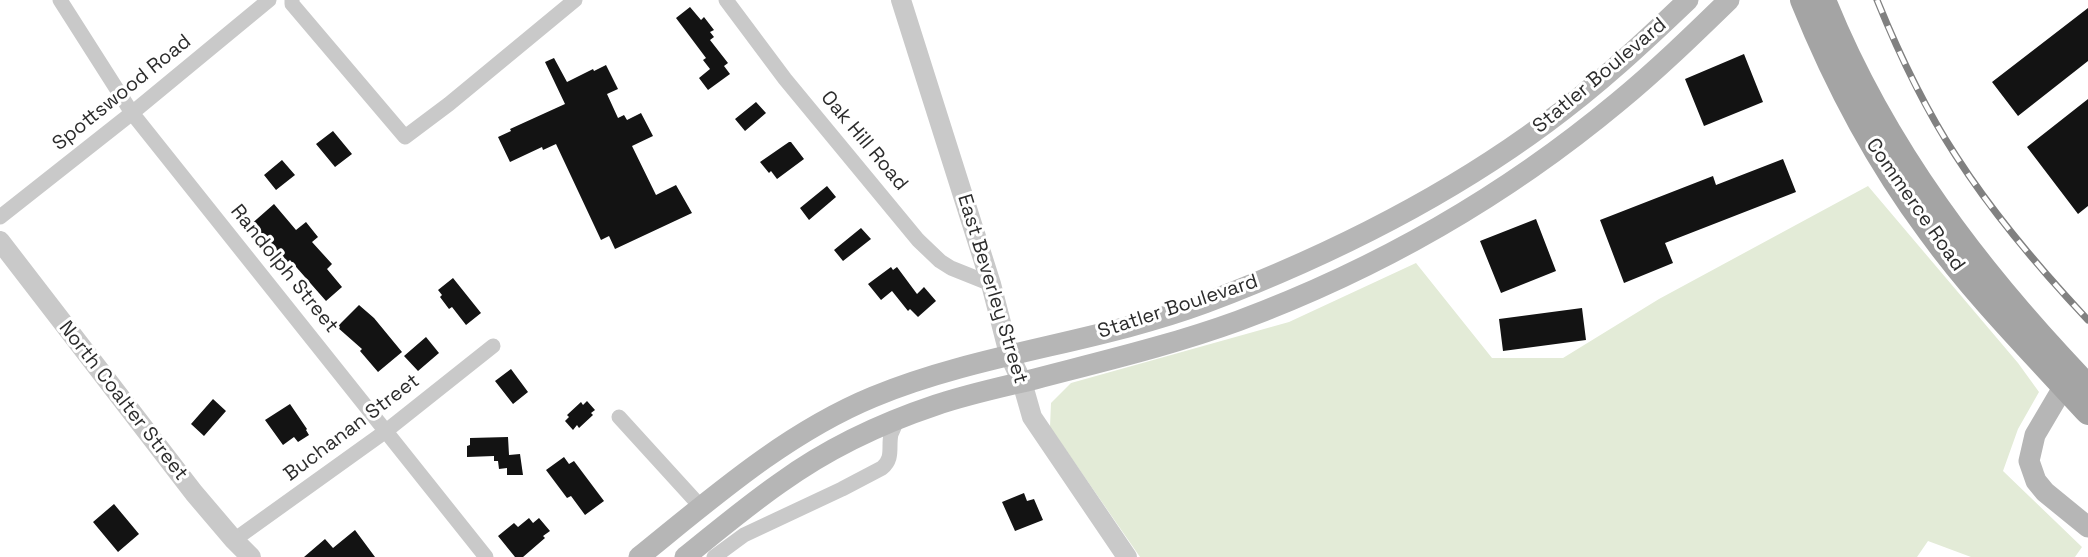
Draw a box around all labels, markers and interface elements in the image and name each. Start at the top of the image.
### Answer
street label: Statler Boulevard [1528,13,1672,139]
street label: Spottswood Road [48,30,196,156]
street label: Oak Hill Road [815,86,913,196]
street label: Commerce Road [1860,134,1970,276]
street label: East Beverley Street [952,191,1032,387]
street label: Randolph Street [225,200,343,338]
street label: Statler Boulevard [1095,270,1261,344]
street label: North Coalter Street [53,316,193,486]
street label: Buchanan Street [280,369,424,487]

